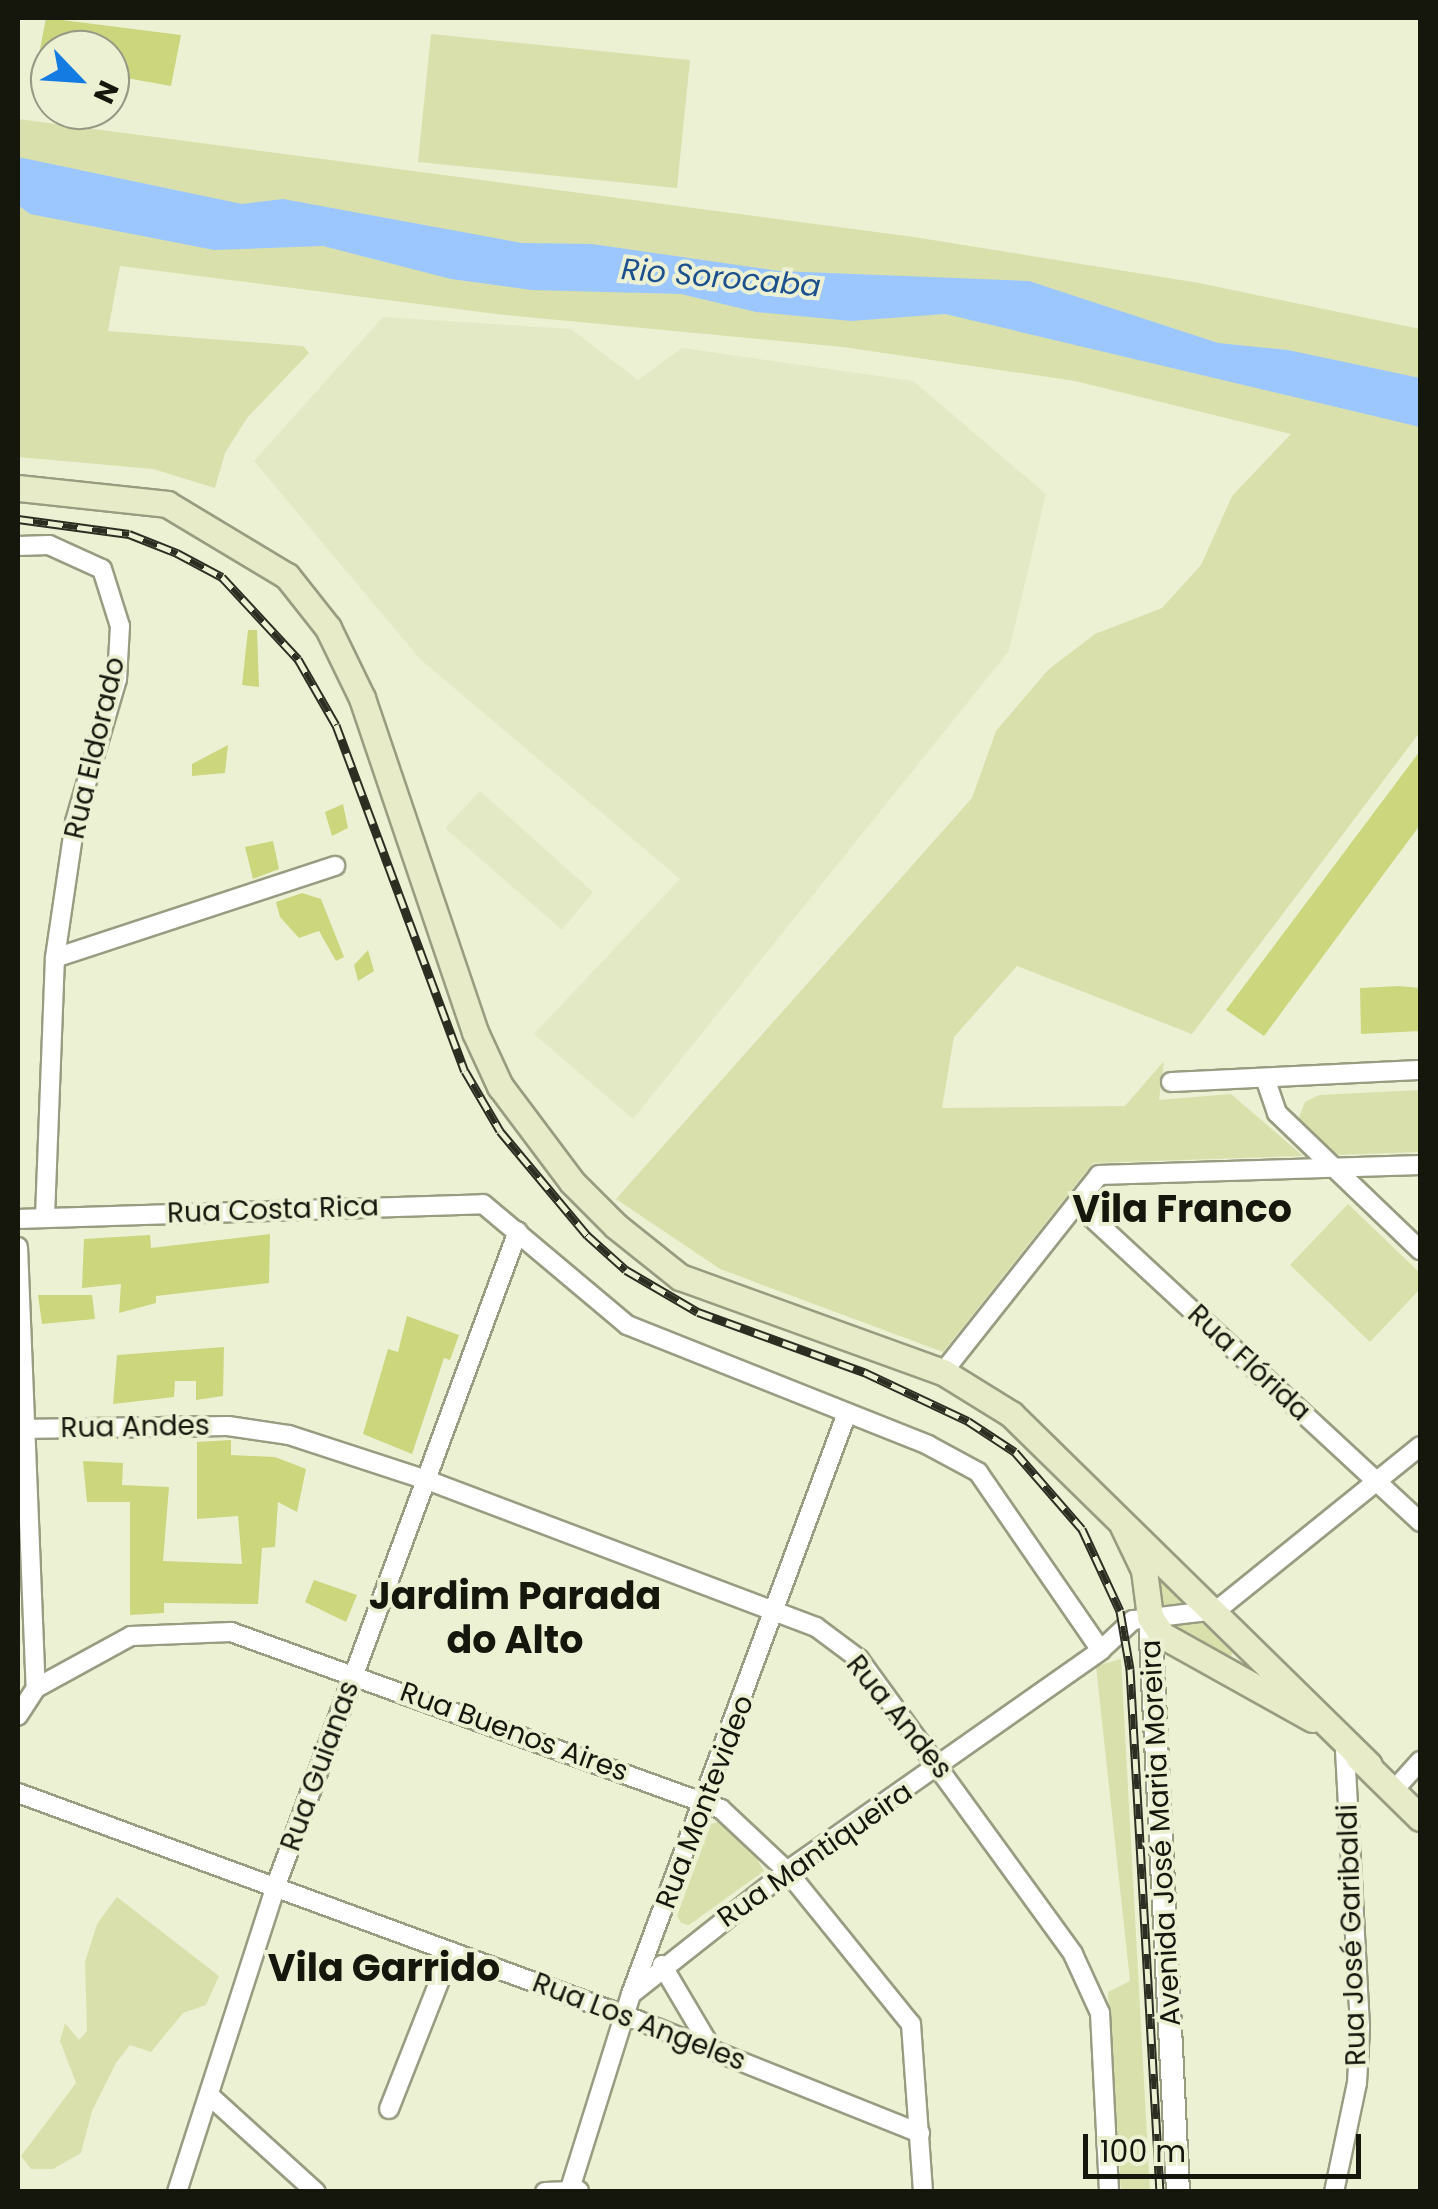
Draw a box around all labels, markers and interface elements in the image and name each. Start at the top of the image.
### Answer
north arrow [30,30,130,130]
text: N [84,74,128,110]
water label: Rio Sorocaba [620,251,822,305]
street label: Rua Eldorado [58,654,132,842]
district label: Vila Franco [1072,1186,1292,1232]
street label: Rua Costa Rica [167,1190,379,1230]
street label: Rua Flórida [1181,1298,1317,1428]
street label: Rua Andes [60,1409,210,1445]
district label: Jardim Parada do Alto [369,1573,661,1662]
street label: Avenida José Maria Moreira [1134,1639,1188,2027]
street label: Rua Andes [839,1649,959,1785]
street label: Rua Buenos Aires [396,1675,632,1789]
street label: Rua Guianas [274,1676,366,1856]
street label: Rua Montevideo [649,1691,761,1913]
street label: Rua Mantiqueira [711,1775,919,1935]
street label: Rua José Garibaldi [1331,1803,1373,2067]
district label: Vila Garrido [268,1945,500,1991]
street label: Rua Los Angeles [528,1966,750,2078]
scale bar [1088,2114,1366,2176]
text: 100 m [1100,2130,1186,2173]

